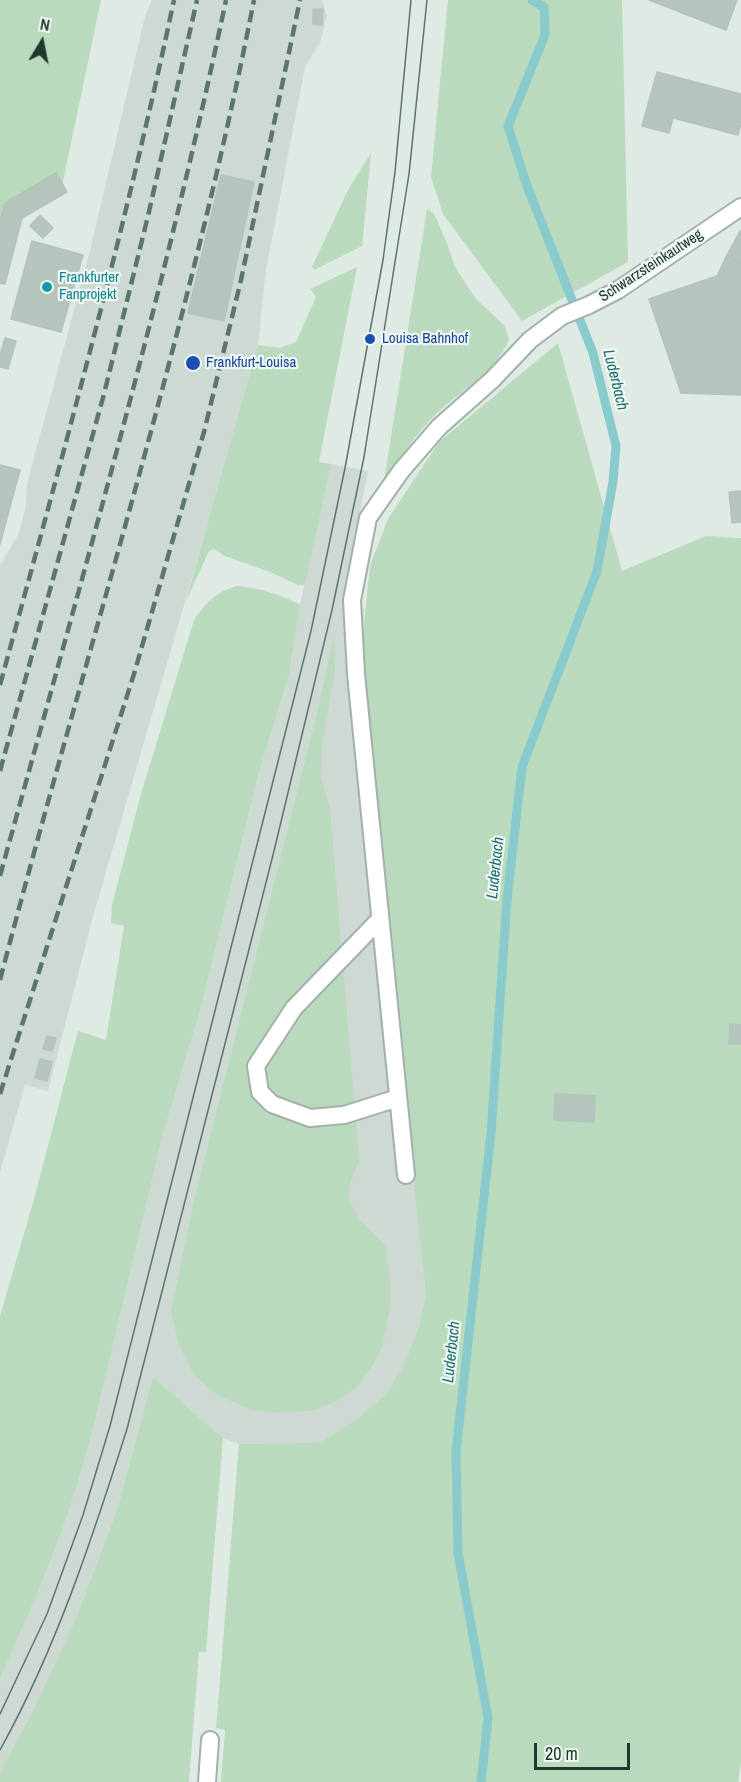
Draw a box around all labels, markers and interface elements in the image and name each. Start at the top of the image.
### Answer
north arrow [12,12,72,72]
text: N [39,13,52,36]
street label: Schwarzsteinkautweg [596,226,706,306]
place label: Frankfurter Fanprojekt [59,269,119,304]
marker: Frankfurter Fanprojekt [40,280,54,294]
place label: Louisa Bahnhof [382,330,468,348]
marker: Louisa Bahnhof [363,332,377,346]
water label: Luderbach [598,348,632,412]
marker: Frankfurt-Louisa [184,354,202,372]
place label: Frankfurt-Louisa [206,354,296,372]
water label: Luderbach [483,836,509,900]
water label: Luderbach [439,1320,465,1384]
scale bar [537,1731,633,1769]
text: 20 m [545,1741,578,1766]

